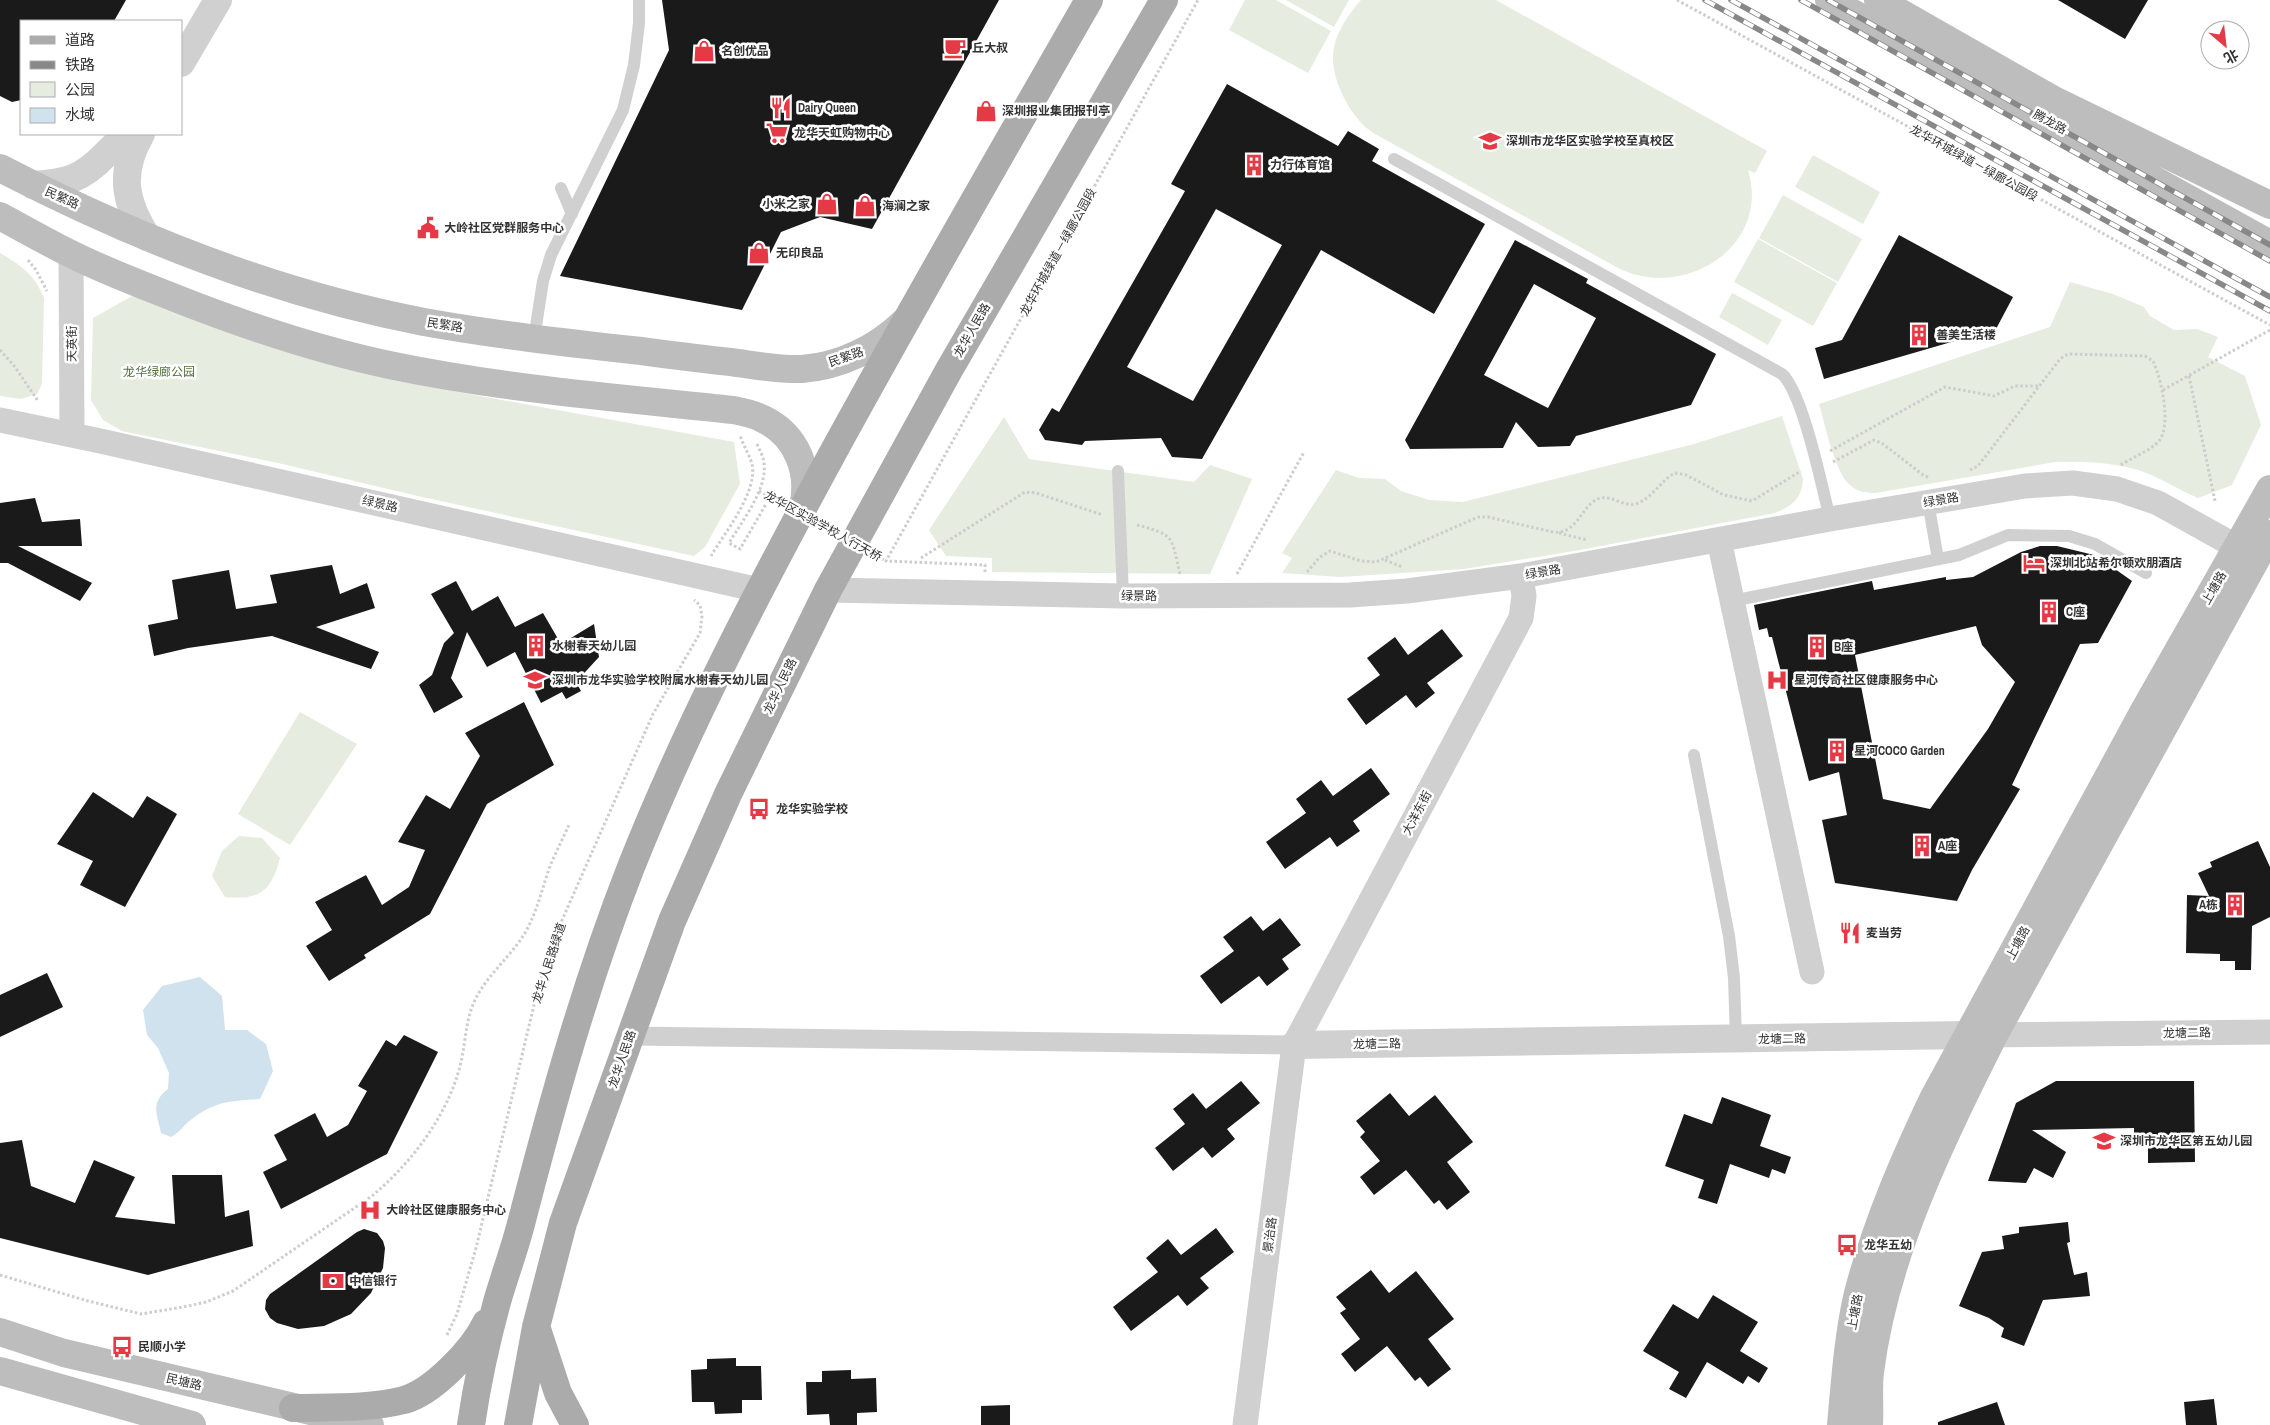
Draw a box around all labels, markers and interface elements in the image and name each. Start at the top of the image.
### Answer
legend [20,20,182,135]
north arrow [2200,20,2250,70]
text: 道路 [65,29,95,50]
cafe icon: 丘大叔 [942,35,968,61]
shop icon: 名创优品 [691,38,717,64]
place label: 丘大叔 [972,40,1008,56]
place label: 名创优品 [721,43,769,59]
text: 北 [2221,45,2242,68]
text: 铁路 [65,54,95,75]
text: 公园 [65,79,95,100]
restaurant icon: Dairy Queen [768,95,794,121]
shop icon: 深圳报业集团报刊亭 [973,98,999,124]
place label: Dairy Queen [798,100,856,116]
place label: 深圳报业集团报刊亭 [1002,103,1110,119]
text: 水域 [65,104,95,125]
street label: 腾龙路 [2030,106,2070,138]
supermarket icon: 龙华天虹购物中心 [764,120,790,146]
street label: 龙华环城绿道－绿廊公园段 [1907,121,2041,205]
place label: 龙华天虹购物中心 [794,125,890,141]
school or university icon: 深圳市龙华区实验学校至真校区 [1477,128,1503,154]
place label: 深圳市龙华区实验学校至真校区 [1506,133,1674,149]
building icon: 力行体育馆 [1241,152,1267,178]
place label: 力行体育馆 [1270,157,1330,173]
street label: 民繁路 [42,183,82,213]
street label: 龙华环城绿道－绿廊公园段 [1016,185,1100,319]
shop icon: 小米之家 [814,191,840,217]
shop icon: 海澜之家 [852,193,878,219]
place label: 小米之家 [762,196,810,212]
place label: 海澜之家 [882,198,930,214]
public building icon: 大岭社区党群服务中心 [415,215,441,241]
place label: 大岭社区党群服务中心 [444,220,564,236]
shop icon: 无印良品 [746,240,772,266]
place label: 无印良品 [776,245,824,261]
street label: 龙华人民路 [950,300,994,360]
street label: 民繁路 [426,314,464,336]
building icon: 善美生活楼 [1906,322,1932,348]
street label: 天英街 [64,326,80,362]
place label: 善美生活楼 [1936,327,1996,343]
street label: 民繁路 [826,344,866,370]
park label: 龙华绿廊公园 [123,364,195,380]
street label: 龙华区实验学校人行天桥 [761,487,885,565]
street label: 绿景路 [1922,489,1960,511]
street label: 绿景路 [361,492,399,516]
hotel icon: 深圳北站希尔顿欢朋酒店 [2021,550,2047,576]
place label: 深圳北站希尔顿欢朋酒店 [2050,555,2182,571]
street label: 绿景路 [1524,561,1562,583]
street label: 上塘路 [2198,568,2230,608]
street label: 绿景路 [1121,588,1157,604]
building icon: C座 [2036,599,2062,625]
place label: C座 [2066,604,2085,620]
building icon: 水榭春天幼儿园 [523,633,549,659]
building icon: B座 [1804,634,1830,660]
place label: 水榭春天幼儿园 [552,638,636,654]
place label: B座 [1834,639,1853,655]
street label: 龙华人民路 [760,656,800,716]
school or university icon: 深圳市龙华实验学校附属水榭春天幼儿园 [522,667,548,693]
hospital icon: 星河传奇社区健康服务中心 [1764,667,1790,693]
place label: 深圳市龙华实验学校附属水榭春天幼儿园 [552,672,768,688]
place label: 星河传奇社区健康服务中心 [1794,672,1938,688]
building icon: 星河COCO Garden [1824,738,1850,764]
place label: 星河COCO Garden [1854,743,1945,759]
street label: 大洋东街 [1399,788,1435,838]
bus stop icon: 龙华实验学校 [746,796,772,822]
place label: 龙华实验学校 [776,801,848,817]
building icon: A座 [1909,833,1935,859]
place label: A座 [1938,838,1957,854]
building icon: A栋 [2222,892,2248,918]
place label: A栋 [2199,897,2218,913]
restaurant icon: 麦当劳 [1837,920,1863,946]
street label: 龙华人民路绿道 [528,921,570,1005]
street label: 上塘路 [2002,923,2034,963]
place label: 麦当劳 [1866,925,1902,941]
street label: 龙塘二路 [2163,1025,2211,1041]
street label: 龙华人民路 [605,1028,639,1090]
street label: 龙塘二路 [1758,1031,1806,1047]
street label: 龙塘二路 [1353,1036,1401,1052]
school or university icon: 深圳市龙华区第五幼儿园 [2091,1128,2117,1154]
place label: 深圳市龙华区第五幼儿园 [2120,1133,2252,1149]
hospital icon: 大岭社区健康服务中心 [357,1197,383,1223]
place label: 大岭社区健康服务中心 [386,1202,506,1218]
street label: 景治路 [1260,1216,1280,1254]
bus stop icon: 龙华五幼 [1834,1232,1860,1258]
place label: 龙华五幼 [1864,1237,1912,1253]
bank icon: 中信银行 [320,1268,346,1294]
place label: 中信银行 [349,1273,397,1289]
street label: 上塘路 [1844,1293,1866,1331]
bus stop icon: 民顺小学 [109,1334,135,1360]
place label: 民顺小学 [138,1339,186,1355]
street label: 民塘路 [165,1370,203,1394]

